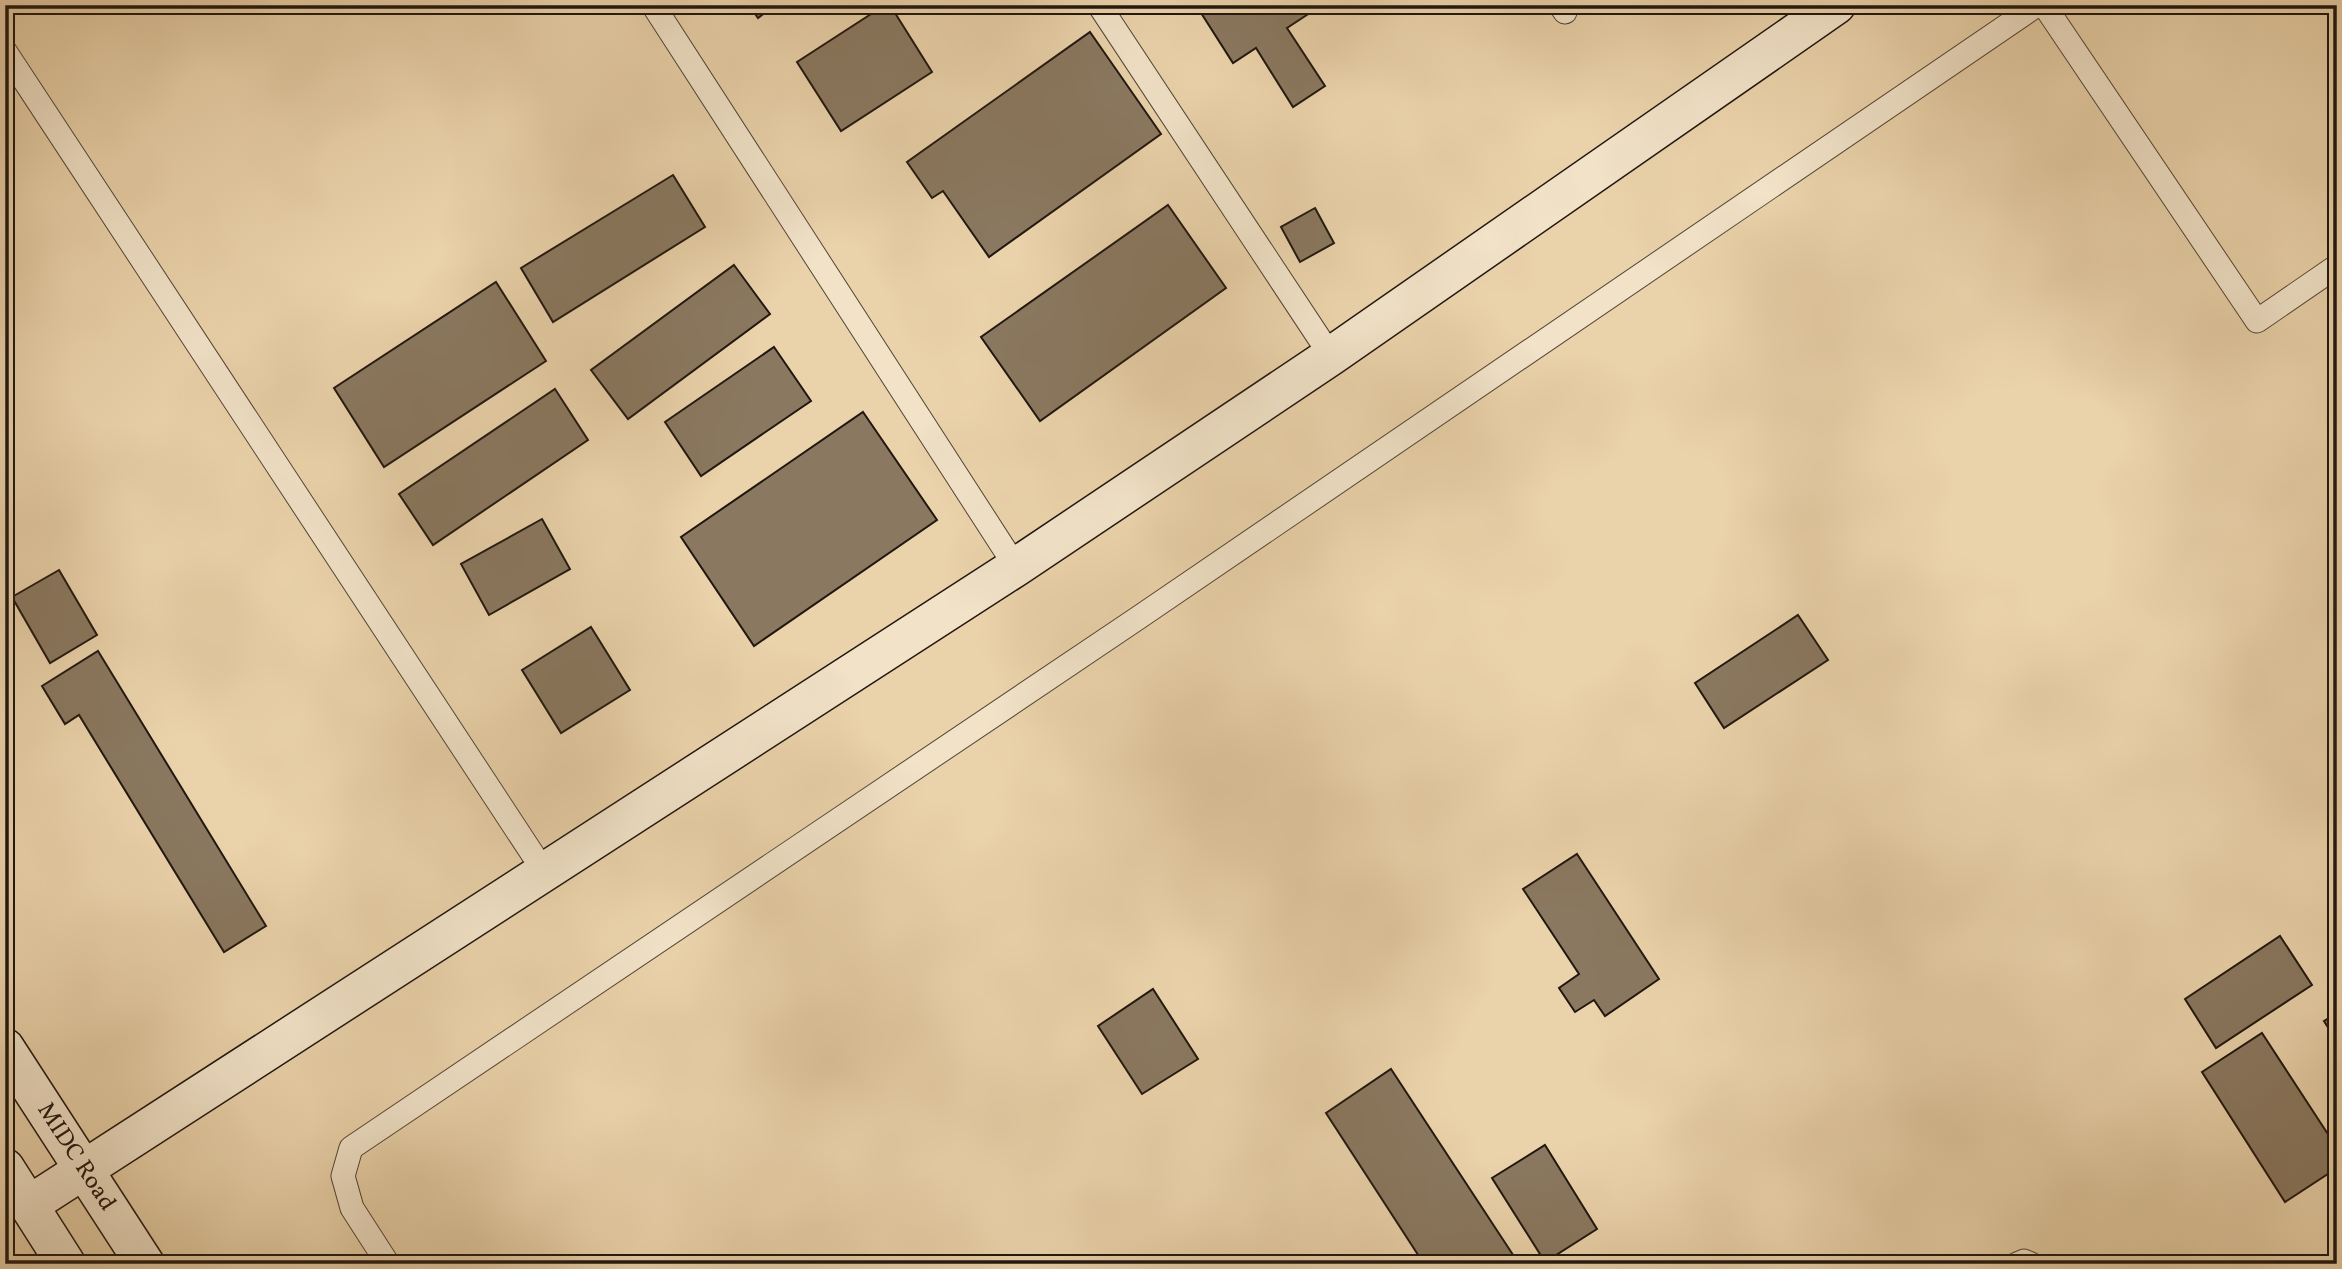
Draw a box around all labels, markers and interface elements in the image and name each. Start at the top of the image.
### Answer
street label: MIDC Road [28,1096,123,1218]

